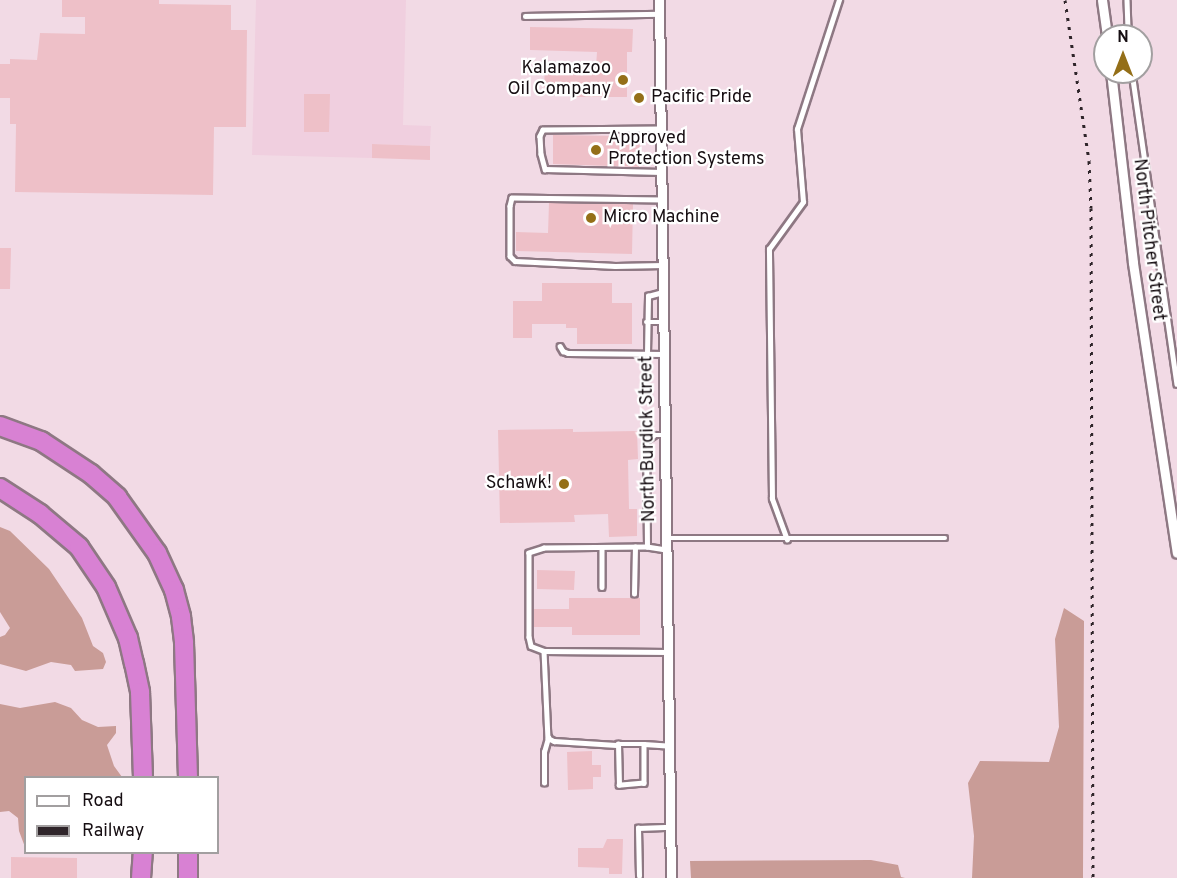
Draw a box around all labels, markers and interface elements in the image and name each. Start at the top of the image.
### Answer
north arrow [1093,24,1153,84]
text: N [1117,28,1129,48]
place label: Kalamazoo Oil Company [507,59,611,101]
marker: Kalamazoo Oil Company [616,73,630,87]
place label: Pacific Pride [651,87,752,109]
marker: Pacific Pride [632,91,646,105]
place label: Approved Protection Systems [608,129,765,172]
marker: Approved Protection Systems [589,143,603,157]
street label: North Pitcher Street [1127,158,1169,322]
place label: Micro Machine [603,207,719,229]
marker: Micro Machine [584,211,598,225]
street label: North Burdick Street [637,356,661,522]
place label: Schawk! [486,473,552,495]
marker: Schawk! [557,477,571,491]
legend [24,776,219,854]
text: Road [82,790,124,813]
text: Railway [82,820,144,843]

